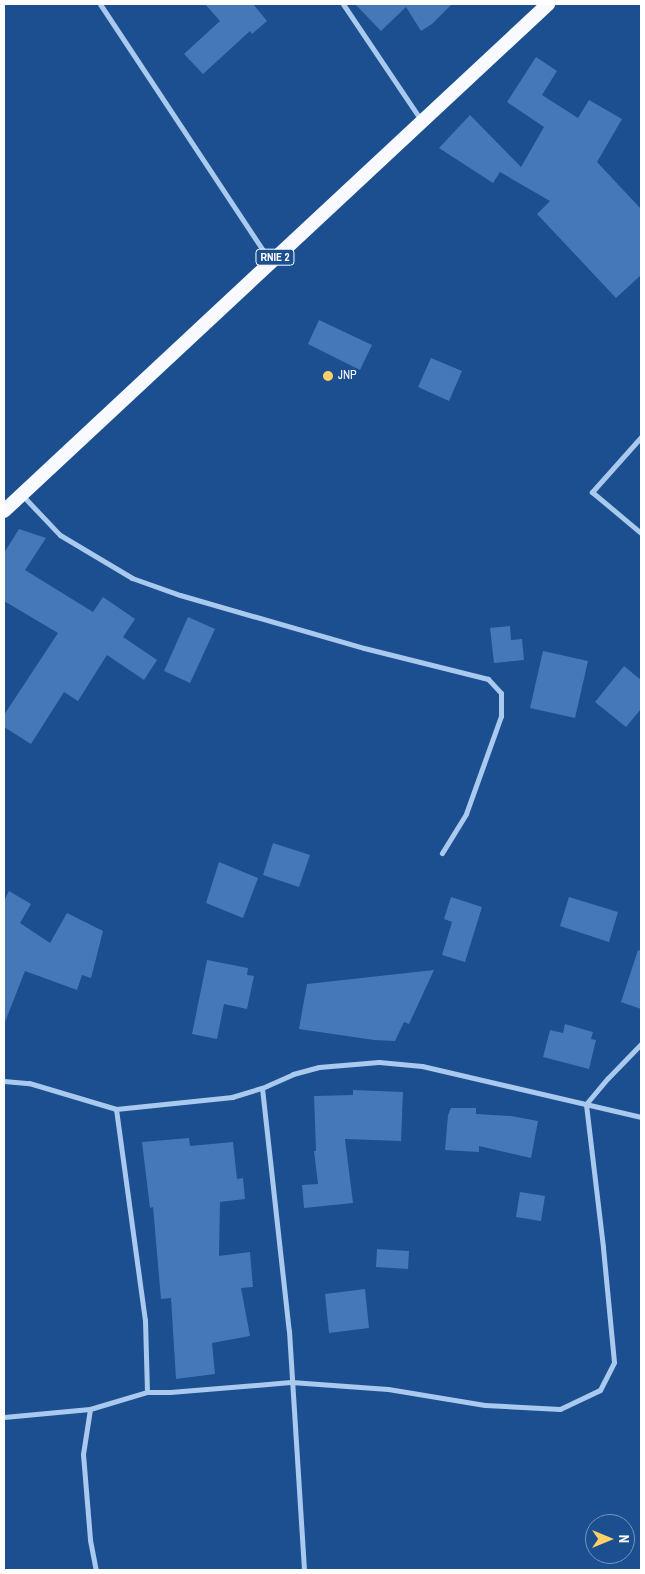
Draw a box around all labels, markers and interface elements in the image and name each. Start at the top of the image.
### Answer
road number: RNIE 2 [255,248,295,266]
place label: JNP [338,369,357,383]
marker: JNP [322,370,334,382]
north arrow [585,1514,635,1564]
text: N [615,1535,633,1543]

